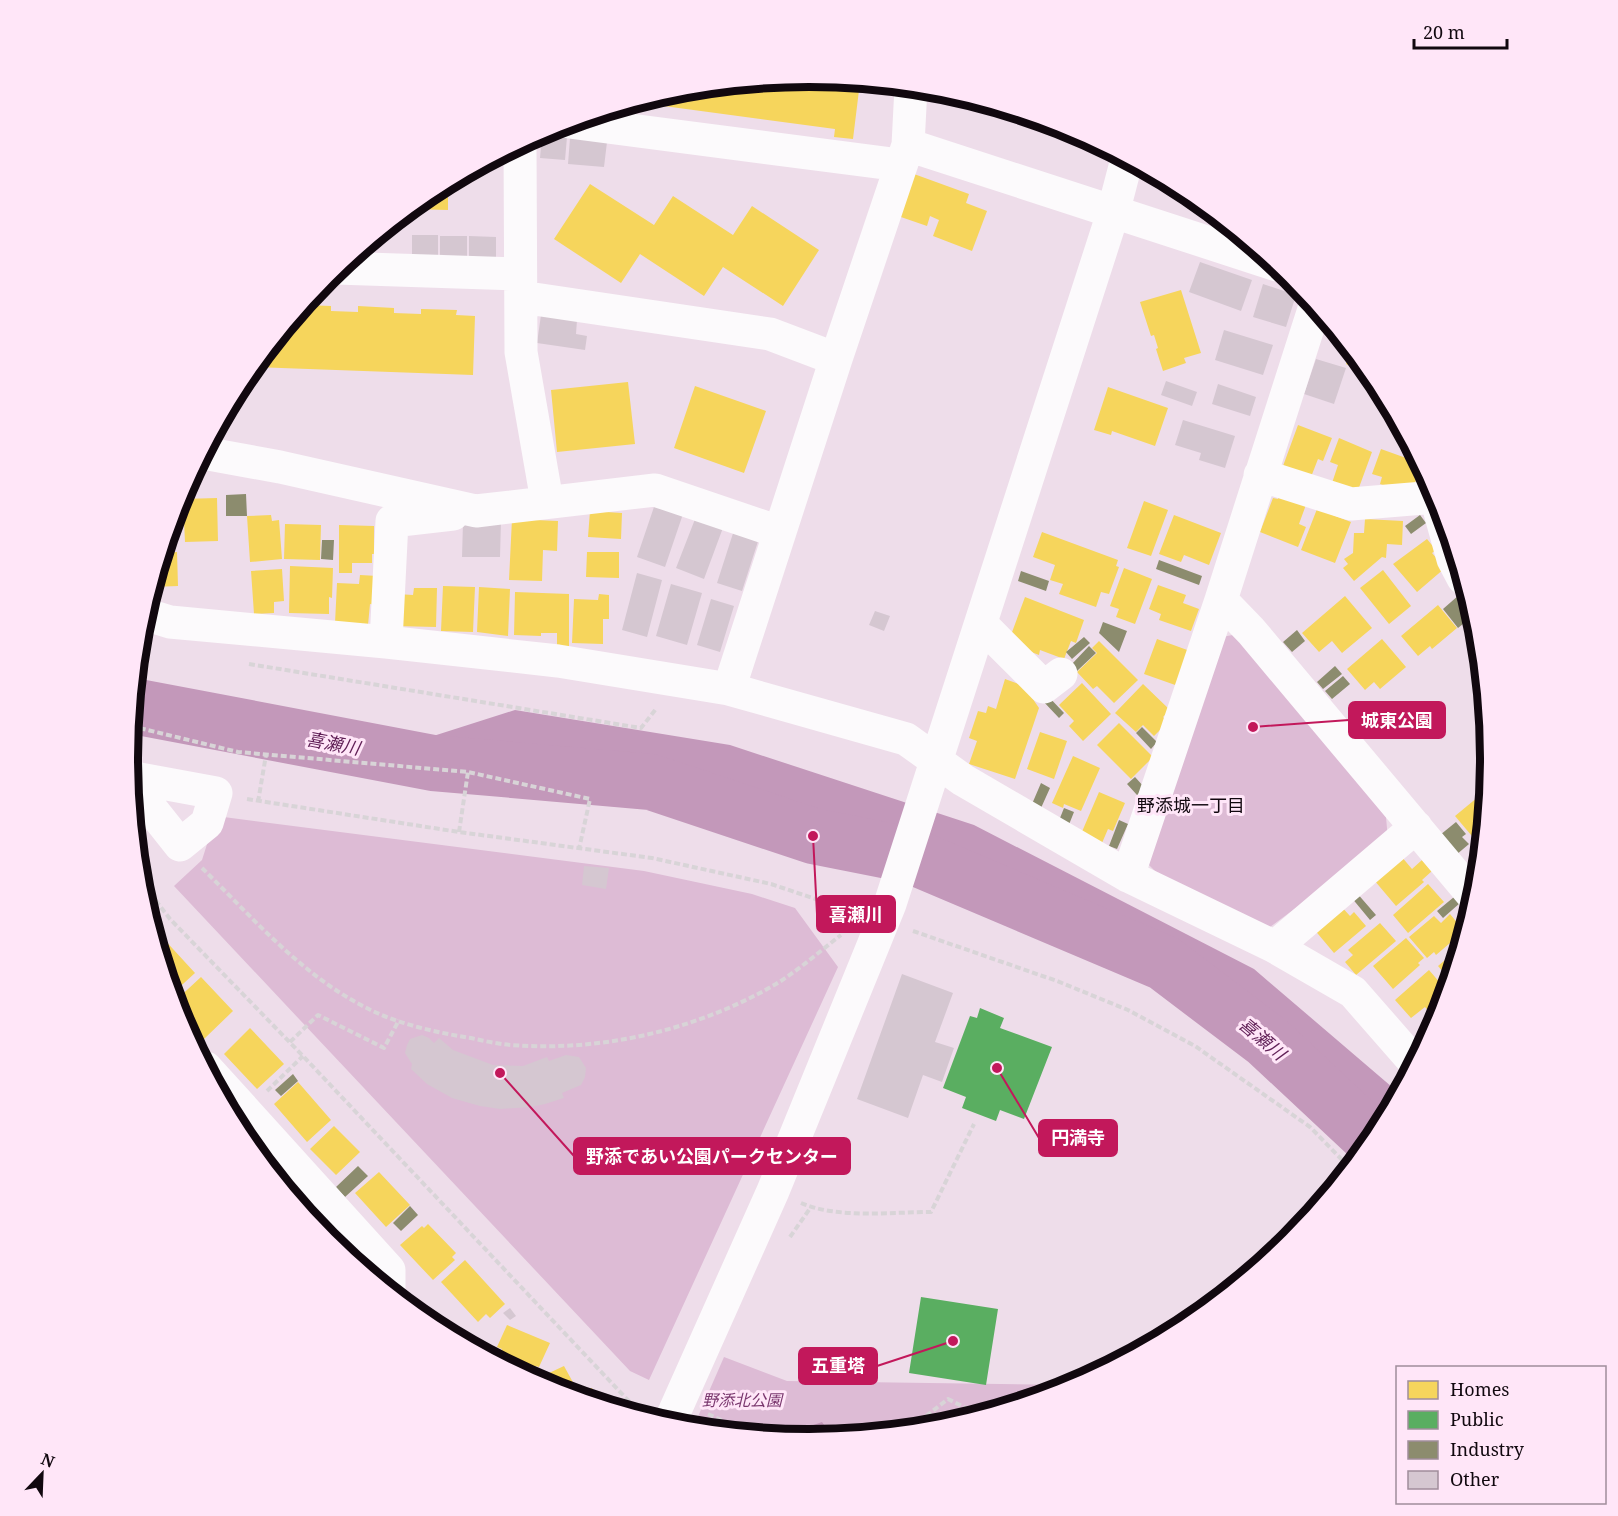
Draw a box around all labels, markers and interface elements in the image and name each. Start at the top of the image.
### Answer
scale bar [1414,12,1507,50]
text: 20 m [1423,20,1465,44]
callout: 城東公園 [1349,702,1445,738]
text: 城東公園 [1361,708,1433,732]
water label: 喜瀬川 [304,726,364,760]
district label: 野添城一丁目 [1137,793,1245,817]
callout: 喜瀬川 [817,896,895,932]
text: 喜瀬川 [829,902,883,926]
water label: 喜瀬川 [1234,1012,1293,1066]
callout: 円満寺 [1039,1120,1117,1156]
text: 円満寺 [1051,1125,1105,1149]
callout: 野添であい公園パークセンター [574,1138,850,1174]
text: 野添であい公園パークセンター [586,1144,838,1168]
callout: 五重塔 [799,1348,877,1384]
text: 五重塔 [811,1353,865,1377]
legend [1396,1366,1606,1504]
text: Homes [1450,1377,1509,1401]
park label: 野添北公園 [702,1389,784,1411]
text: Public [1450,1407,1504,1431]
text: Industry [1450,1437,1525,1461]
north arrow [12,1444,72,1504]
text: N [38,1448,58,1473]
text: Other [1450,1467,1500,1491]

